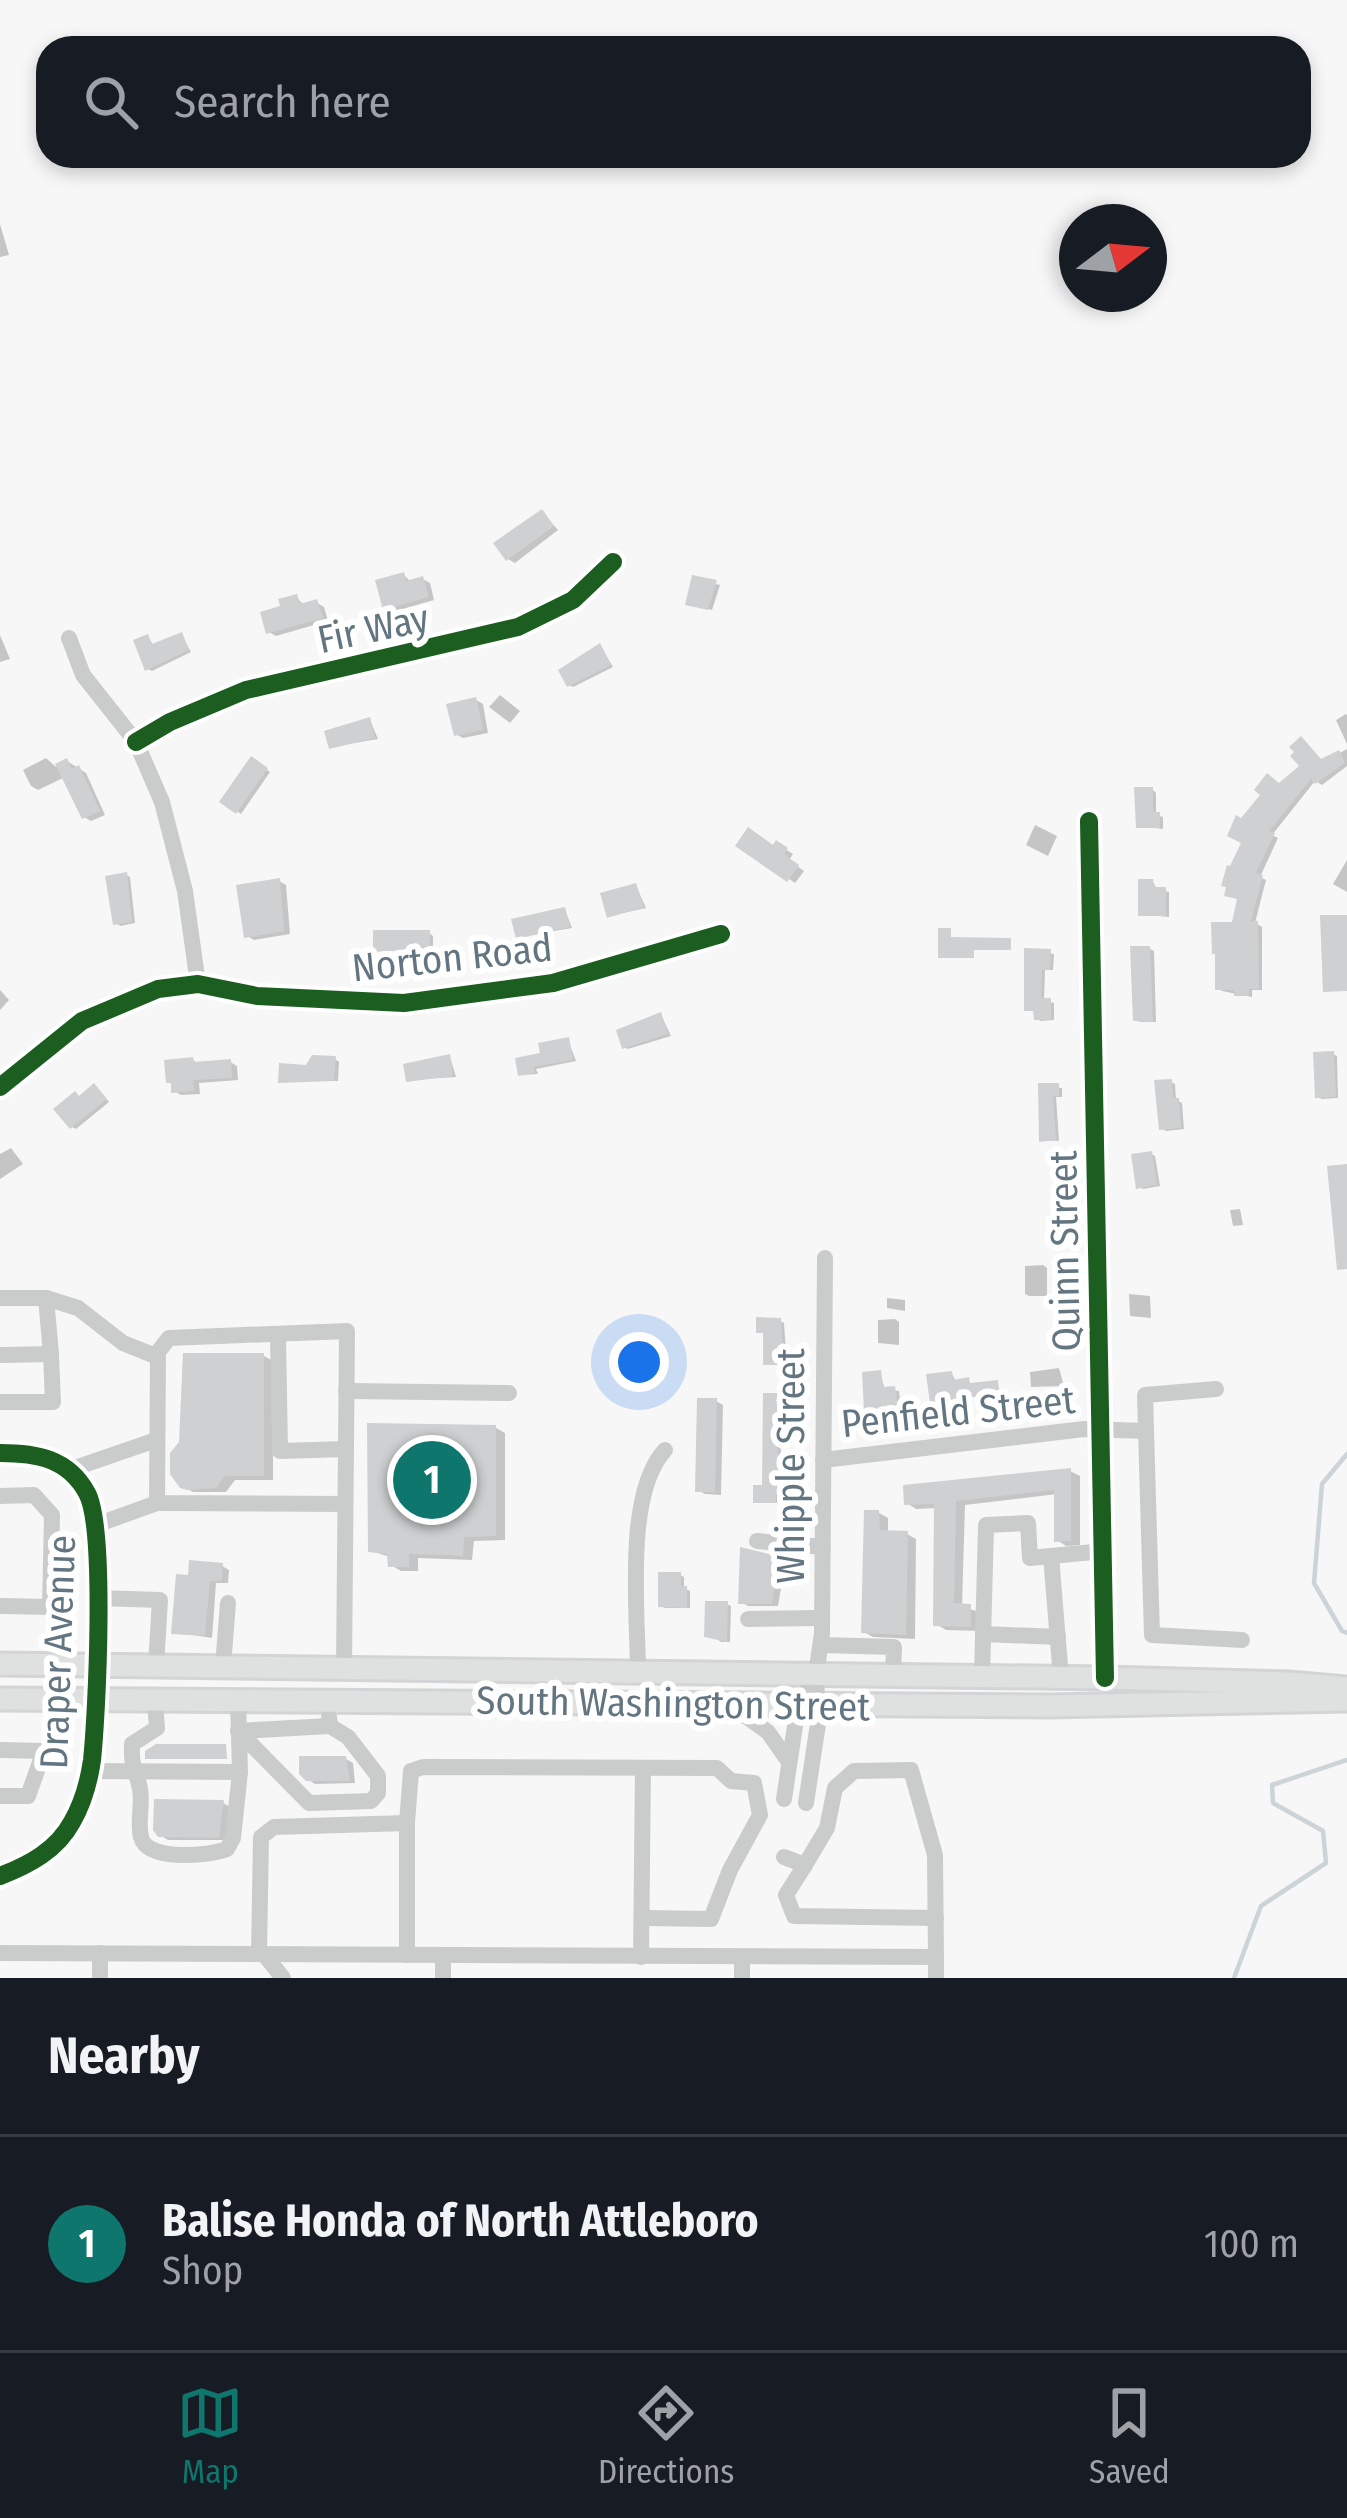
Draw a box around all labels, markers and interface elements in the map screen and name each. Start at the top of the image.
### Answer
search box [36,36,1311,168]
icon: search [78,69,144,135]
text: Search here [174,75,391,129]
north arrow [1059,204,1167,312]
street label: Fir Way [313,595,434,663]
street label: Norton Road [350,925,554,991]
street label: Quinn Street [1040,1150,1090,1352]
your location [609,1332,669,1392]
street label: Whipple Street [768,1348,814,1584]
street label: Penfield Street [839,1377,1078,1447]
pin: 1 [393,1435,471,1525]
street label: Draper Avenue [31,1534,85,1770]
street label: South Washington Street [476,1678,871,1730]
text: Nearby [48,2025,200,2087]
text: Balise Honda of North Attleboro [162,2194,759,2248]
text: 1 [79,2221,95,2267]
text: 100 m [1204,2221,1299,2267]
text: Shop [162,2248,243,2294]
tab: Map [177,2380,243,2492]
tab: Directions [598,2380,734,2492]
tab: Saved [1089,2380,1170,2492]

